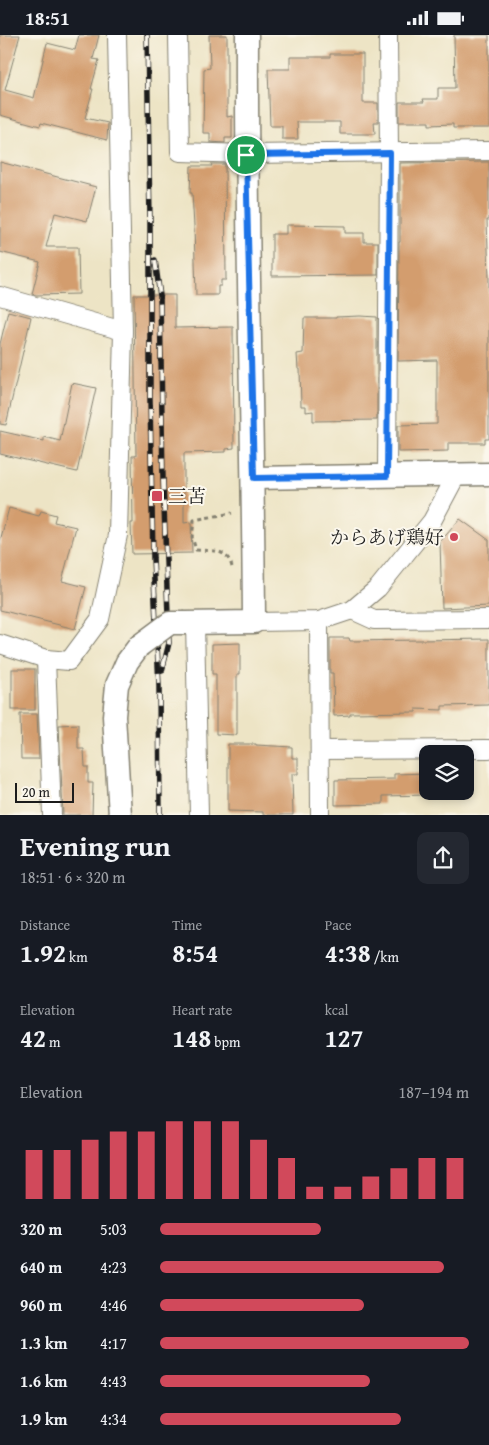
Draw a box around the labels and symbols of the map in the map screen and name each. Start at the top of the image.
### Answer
pin [225,134,267,176]
place label: 三苫 [168,482,206,510]
marker: 三苫 [150,489,164,503]
place label: からあげ鶏好 [330,523,444,551]
marker: からあげ鶏好 [448,531,460,543]
scale bar [15,780,74,803]

